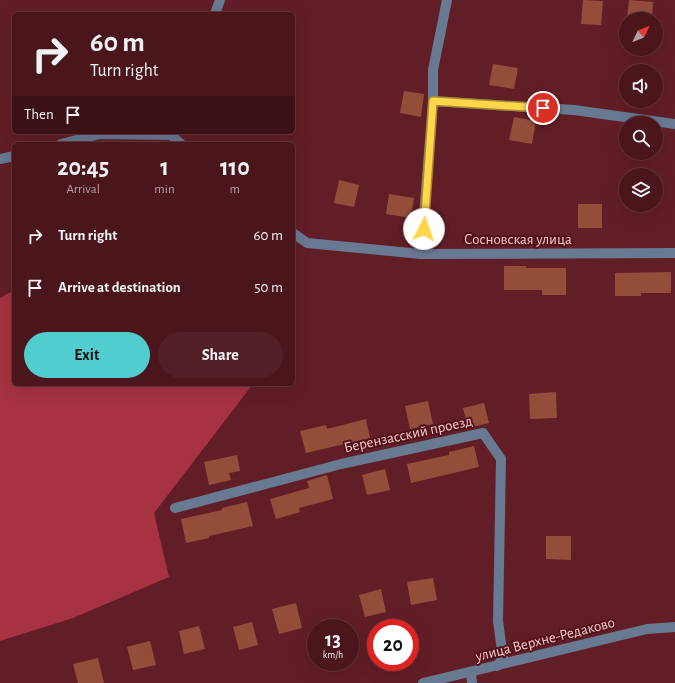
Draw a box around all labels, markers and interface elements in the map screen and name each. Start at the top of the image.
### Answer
north arrow [619,12,663,56]
map controls [619,12,663,212]
icon: right [24,28,76,80]
text: 60 m [90,29,145,57]
text: Turn right [90,62,159,80]
button: sound [619,64,663,108]
pin [526,91,560,125]
icon: arrive [532,97,554,119]
icon: arrive [62,104,84,126]
text: Then [24,107,54,122]
button: search [619,116,663,160]
text: 20:45 [57,156,109,180]
text: 1 [160,156,169,180]
text: 110 [220,156,250,180]
button: layers [619,168,663,212]
text: Arrival [66,183,100,196]
text: min [154,183,175,196]
text: m [230,183,240,196]
position arrow [403,208,445,250]
icon: right [24,225,46,247]
text: Turn right [58,228,117,243]
text: 60 m [254,228,283,243]
street label: Сосновская улица [464,232,572,247]
icon: arrive [24,277,46,299]
text: Arrive at destination [58,280,181,295]
text: 50 m [254,280,283,295]
button: Exit [24,332,150,378]
button: Share [158,332,283,378]
street label: Берензасский проезд [342,414,474,455]
street label: улица Верхне-Редаково [473,615,616,664]
speed limit sign: 20 [367,619,419,671]
text: 13 [325,630,341,650]
text: km/h [323,650,343,660]

